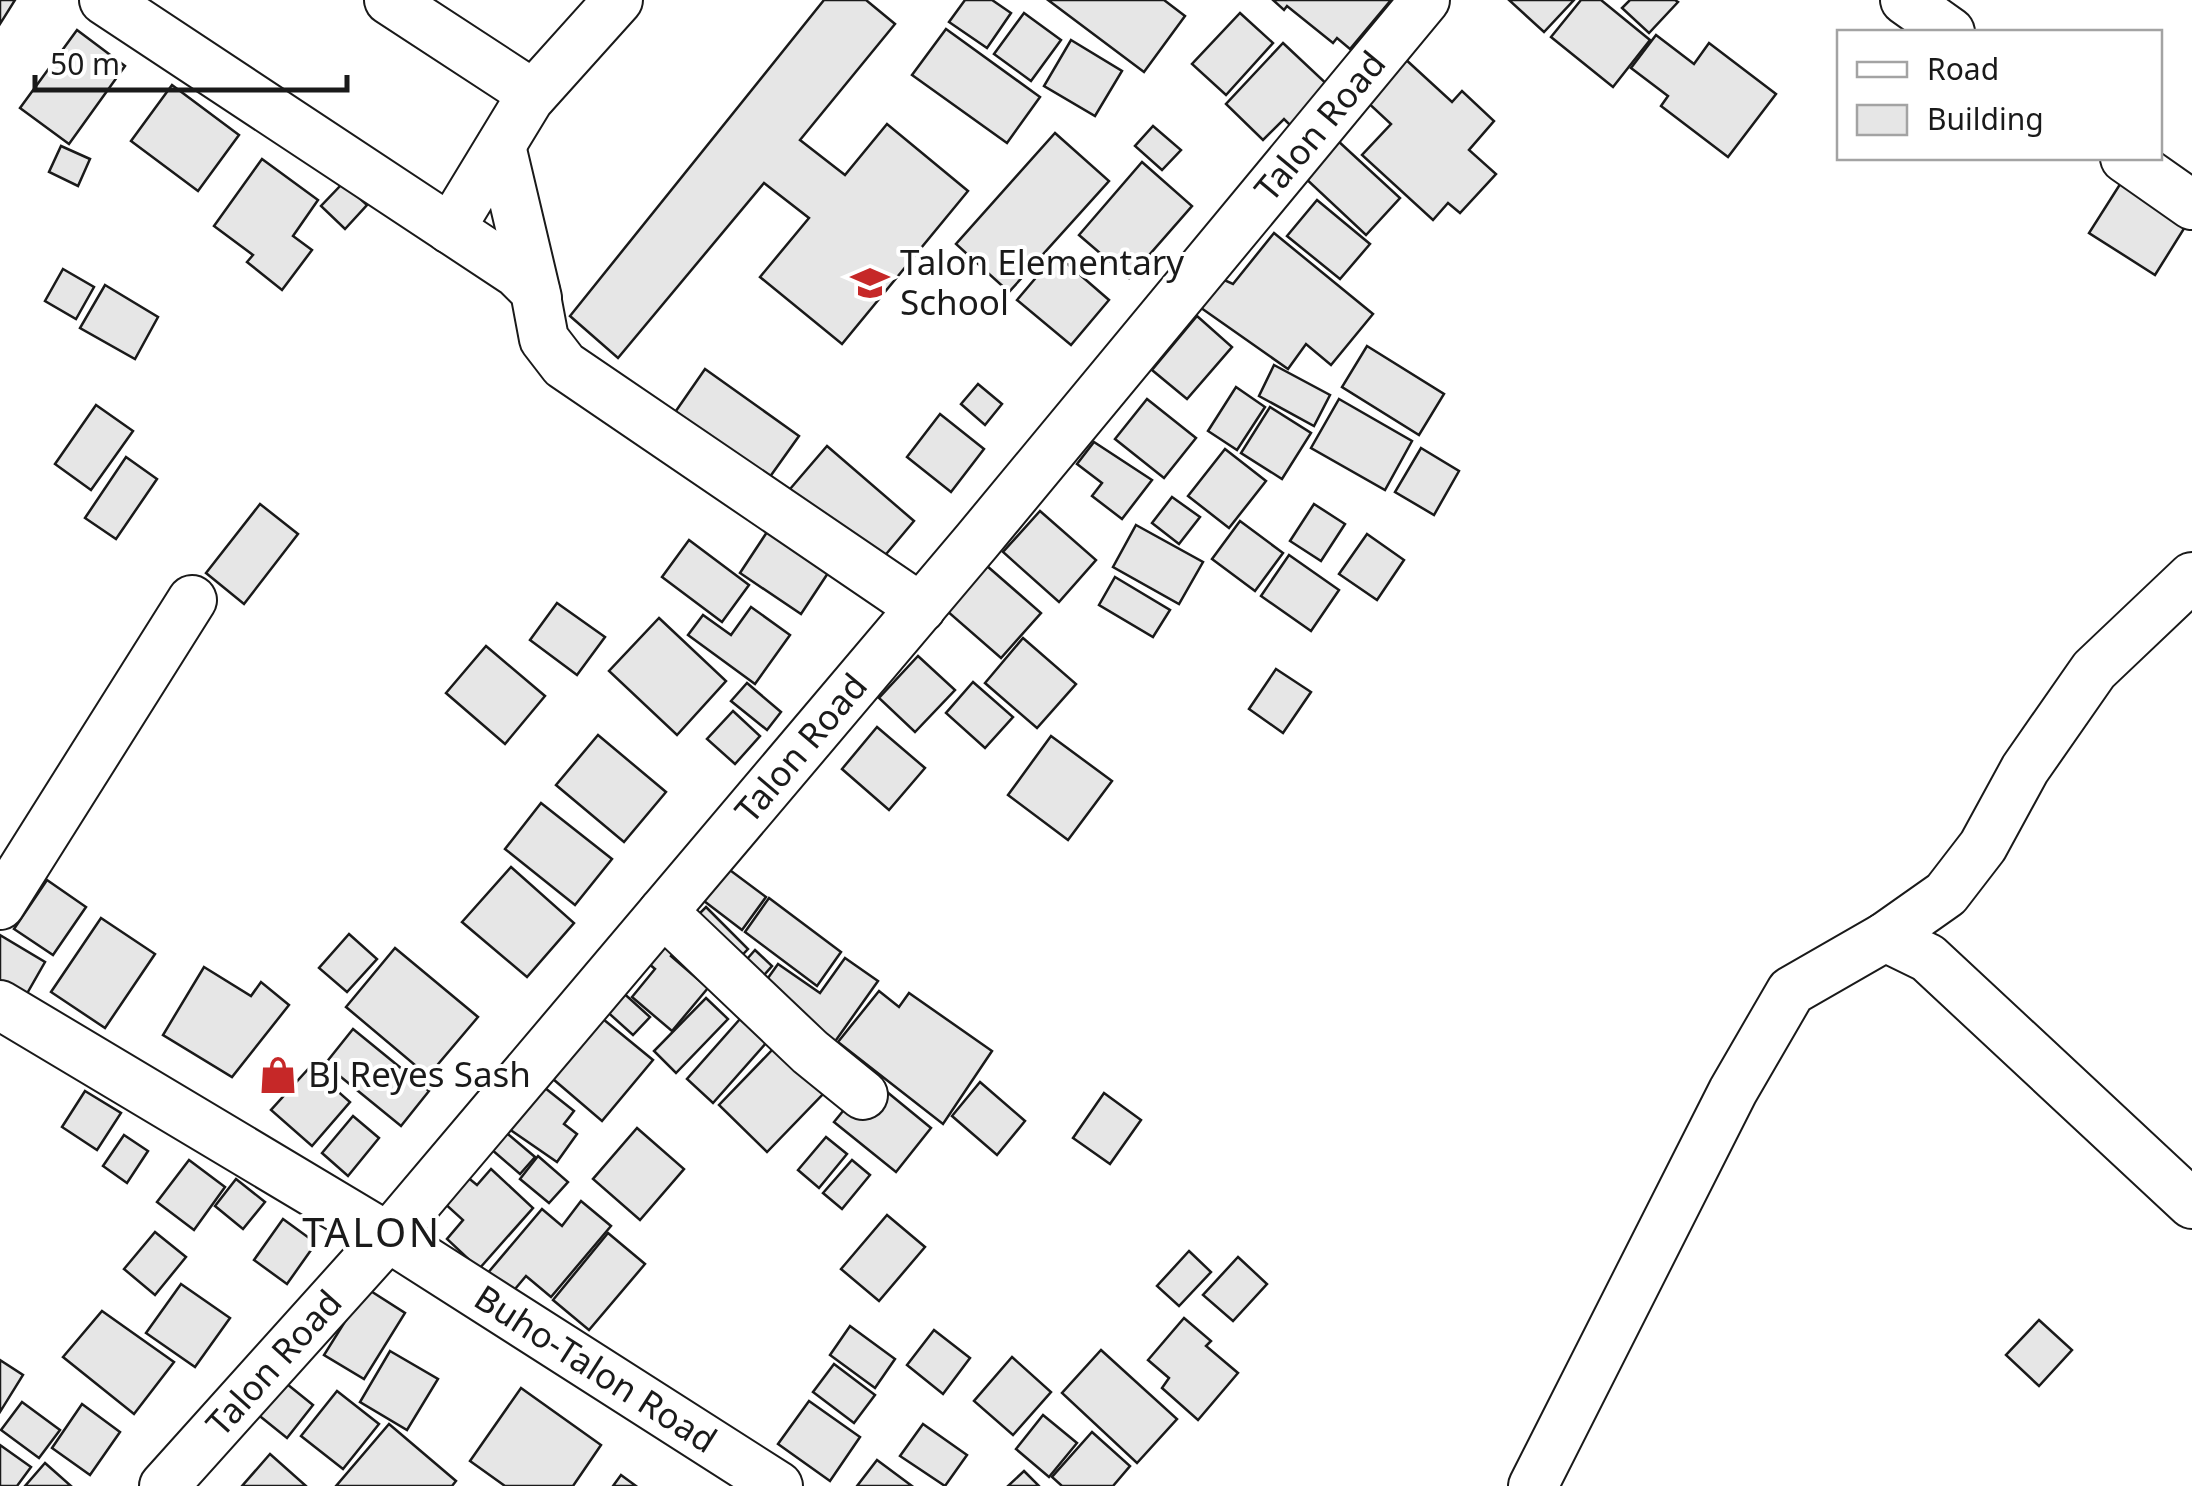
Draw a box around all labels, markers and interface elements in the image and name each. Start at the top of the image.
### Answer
scale bar [35,30,348,92]
legend [1837,30,2162,160]
street label: Talon Road [1243,41,1395,210]
text: 50 m [50,43,120,84]
text: Road [1927,48,1999,89]
text: Building [1927,98,2044,139]
place label: Talon Elementary School [900,238,1184,325]
school or university icon: Talon Elementary School [849,262,891,304]
street label: Talon Road [724,663,877,832]
place label: BJ Reyes Sash [308,1050,531,1097]
shop icon: BJ Reyes Sash [257,1054,299,1096]
district label: TALON [302,1204,442,1259]
street label: Buho-Talon Road [466,1273,726,1463]
street label: Talon Road [195,1279,351,1445]

